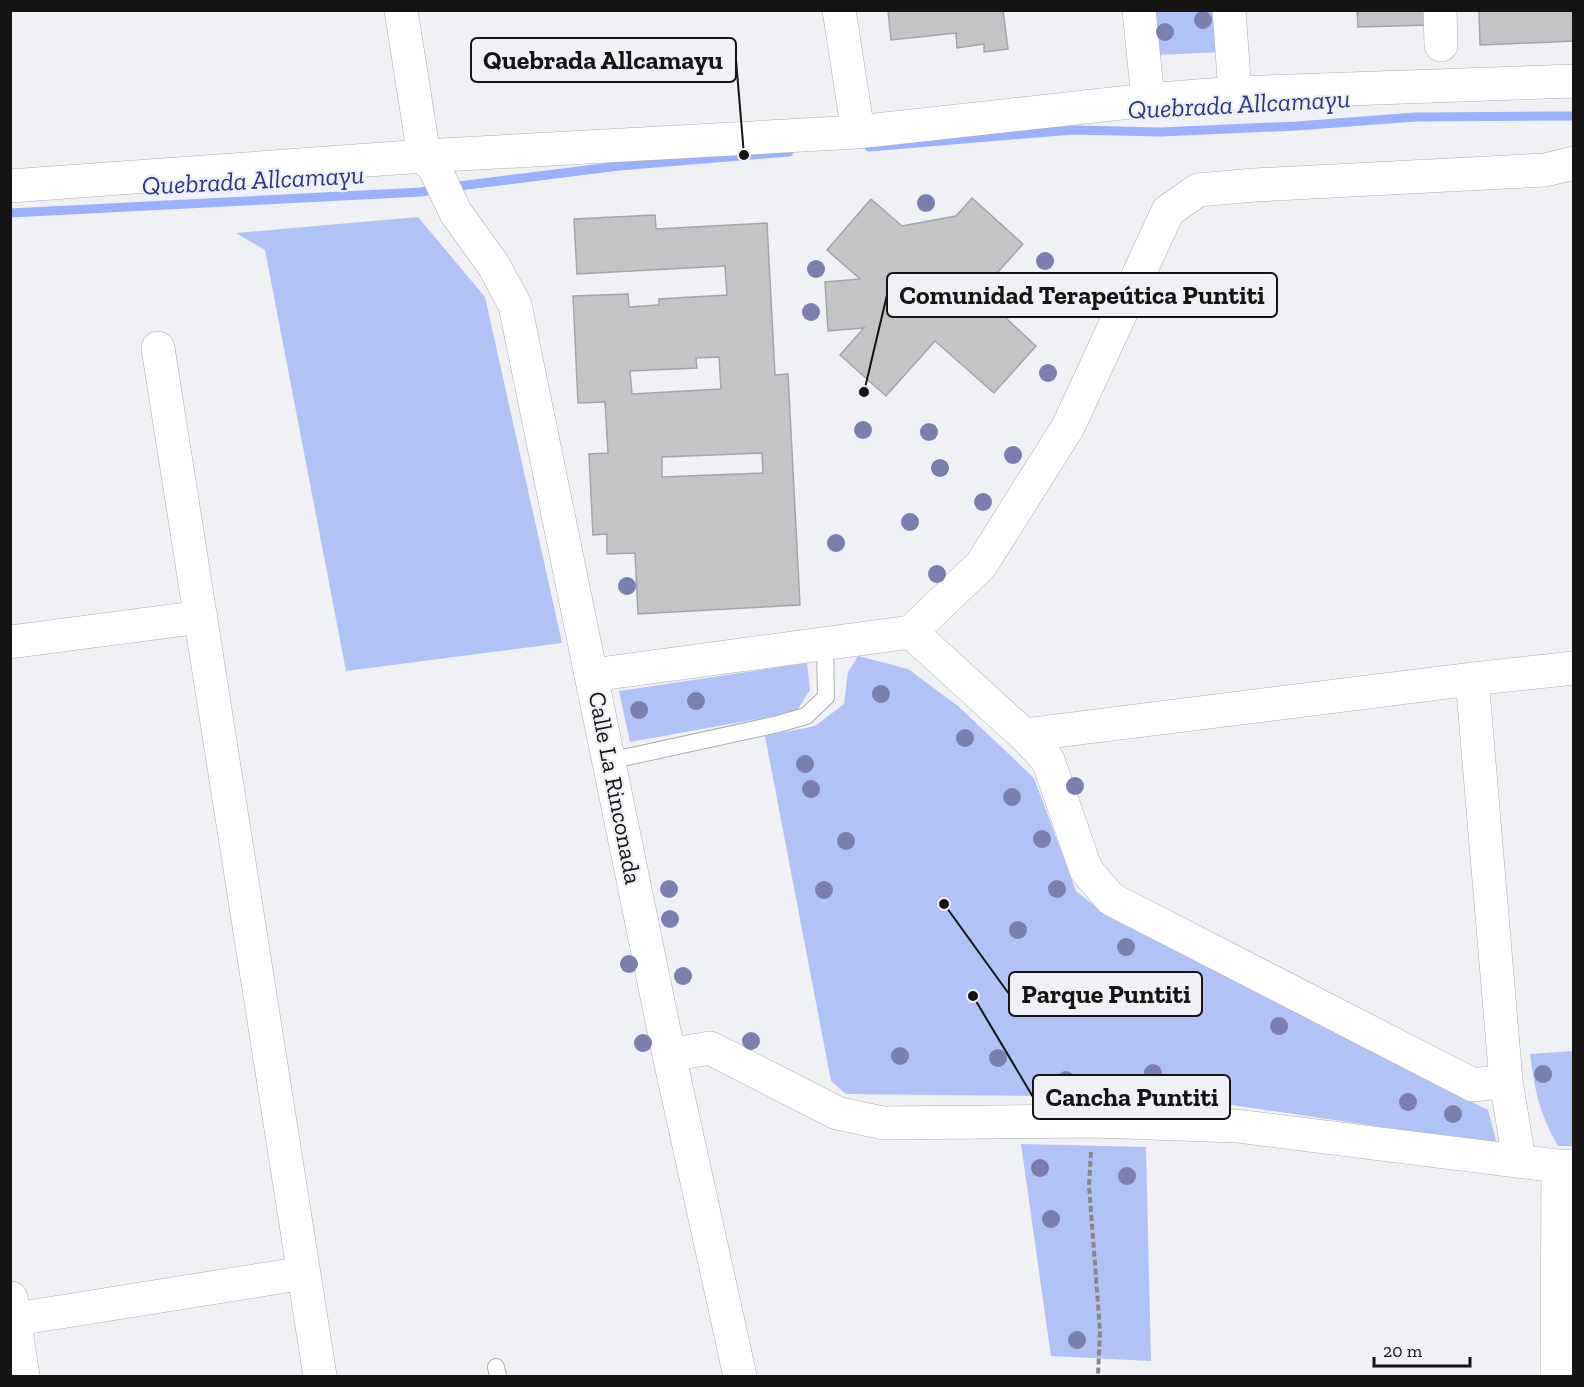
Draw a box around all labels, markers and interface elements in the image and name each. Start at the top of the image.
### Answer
callout: Quebrada Allcamayu [471,38,736,82]
text: Quebrada Allcamayu [483,44,723,76]
water label: Quebrada Allcamayu [1127,82,1351,126]
water label: Quebrada Allcamayu [141,158,365,202]
callout: Comunidad Terapeútica Puntiti [887,273,1277,317]
text: Comunidad Terapeútica Puntiti [899,279,1265,311]
street label: Calle La Rinconada [583,689,648,887]
callout: Parque Puntiti [1009,972,1202,1016]
text: Parque Puntiti [1021,978,1191,1010]
callout: Cancha Puntiti [1033,1075,1230,1119]
text: Cancha Puntiti [1045,1081,1219,1113]
scale bar [1374,1330,1470,1368]
text: 20 m [1383,1340,1423,1362]

